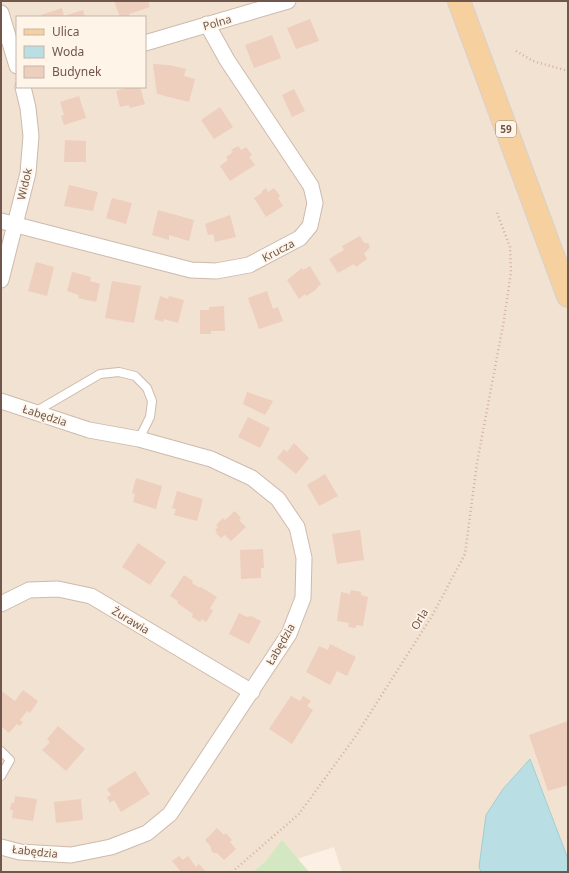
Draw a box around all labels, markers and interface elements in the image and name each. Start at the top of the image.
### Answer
street label: Polna [201,11,233,33]
legend [16,16,146,88]
text: Ulica [52,23,79,40]
text: Woda [52,43,84,60]
text: Budynek [52,63,102,80]
road number: 59 [496,121,516,137]
street label: Widok [13,166,35,201]
street label: Krucza [259,235,297,265]
street label: Łabędzia [21,401,69,429]
street label: Żurawia [109,603,153,637]
street label: Orla [407,606,431,632]
street label: Łabędzia [262,620,298,668]
street label: Łabędzia [11,841,59,861]

